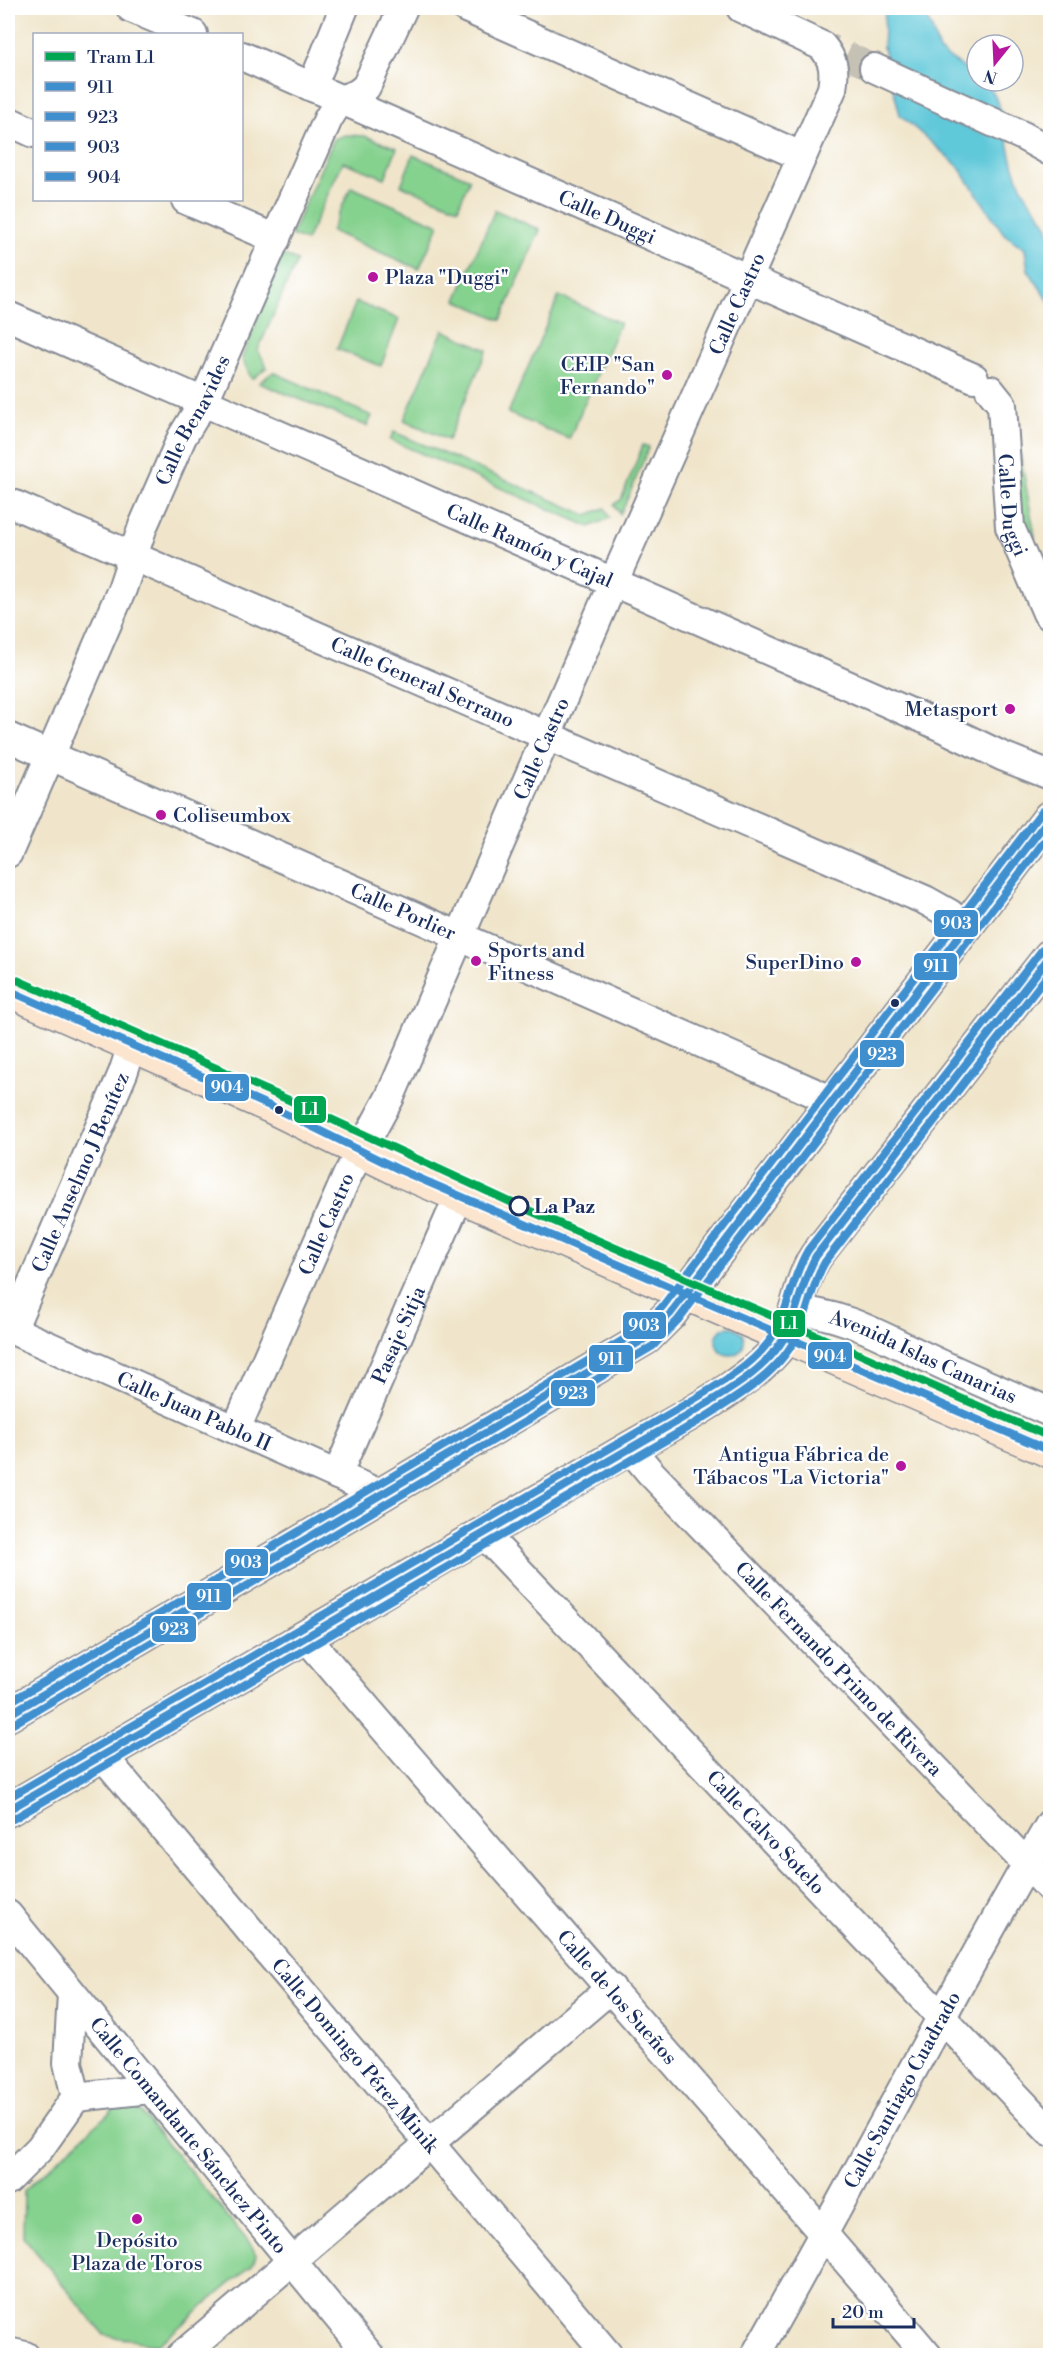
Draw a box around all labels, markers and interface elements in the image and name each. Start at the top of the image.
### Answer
legend [33,33,243,201]
north arrow [965,33,1025,93]
text: Tram L1 [87,46,155,69]
text: N [981,65,1000,88]
text: 911 [87,76,114,99]
text: 923 [87,106,118,129]
text: 903 [87,136,120,159]
text: 904 [87,166,121,189]
street label: Calle Duggi [554,186,660,251]
street label: Calle Castro [705,249,772,359]
place label: Plaza "Duggi" [385,266,509,291]
marker: Plaza "Duggi" [366,270,380,284]
street label: Calle Benavides [151,352,237,490]
place label: CEIP "San Fernando" [560,353,655,401]
marker: CEIP "San Fernando" [660,368,674,382]
street label: Calle Duggi [991,453,1032,561]
street label: Calle Ramón y Cajal [442,499,616,594]
street label: Calle General Serrano [326,632,518,734]
street label: Calle Castro [509,694,576,804]
place label: Metasport [905,698,998,723]
marker: Metasport [1003,702,1017,716]
place label: Coliseumbox [173,804,292,829]
marker: Coliseumbox [154,808,168,822]
street label: Calle Porlier [346,878,460,947]
line badge: 903 [933,909,979,938]
text: 903 [940,914,972,934]
place label: Sports and Fitness [488,939,585,987]
place label: SuperDino [746,951,844,976]
line badge: 911 [913,952,958,981]
marker: Sports and Fitness [469,954,483,968]
marker: SuperDino [849,955,863,969]
text: 911 [923,957,949,977]
unlabelled marker [889,997,901,1009]
line badge: 923 [859,1039,905,1068]
text: 923 [867,1045,897,1065]
street label: Calle Anselmo J Benítez [27,1069,136,1277]
line badge: 904 [204,1073,250,1102]
text: 904 [211,1078,243,1098]
line badge: L1 [293,1095,327,1124]
text: L1 [301,1100,320,1120]
unlabelled marker [273,1104,285,1116]
street label: Calle Castro [294,1169,361,1280]
place label: La Paz [534,1195,595,1220]
marker: La Paz [509,1196,529,1216]
street label: Pasaje Sitja [367,1282,432,1388]
street label: Avenida Islas Canarias [825,1305,1020,1410]
line badge: L1 [772,1309,806,1338]
line badge: 903 [622,1311,667,1340]
text: L1 [780,1314,799,1334]
text: 903 [628,1316,660,1336]
line badge: 904 [807,1341,853,1370]
line badge: 911 [588,1344,634,1373]
text: 904 [814,1347,846,1367]
text: 911 [598,1350,624,1370]
street label: Calle Juan Pablo II [112,1367,275,1458]
line badge: 923 [550,1379,596,1407]
text: 923 [558,1384,588,1404]
place label: Antigua Fábrica de Tábacos "La Victoria" [693,1443,889,1491]
marker: Antigua Fábrica de Tábacos "La Victoria" [894,1459,908,1473]
line badge: 903 [224,1548,269,1577]
text: 903 [230,1553,262,1573]
street label: Calle Fernando Primo de Rivera [729,1557,947,1783]
line badge: 911 [186,1582,232,1611]
text: 911 [196,1587,222,1607]
line badge: 923 [151,1615,197,1643]
text: 923 [159,1620,189,1640]
street label: Calle Calvo Sotelo [701,1766,830,1901]
street label: Calle de los Sueños [551,1926,682,2070]
street label: Calle Domingo Pérez Minik [265,1954,444,2160]
street label: Calle Santiago Cuadrado [839,1988,967,2194]
street label: Calle Comandante Sánchez Pinto [83,2013,292,2260]
marker: Depósito Plaza de Toros [130,2212,144,2226]
place label: Depósito Plaza de Toros [71,2229,203,2277]
scale bar [833,2291,914,2329]
text: 20 m [842,2301,884,2324]

